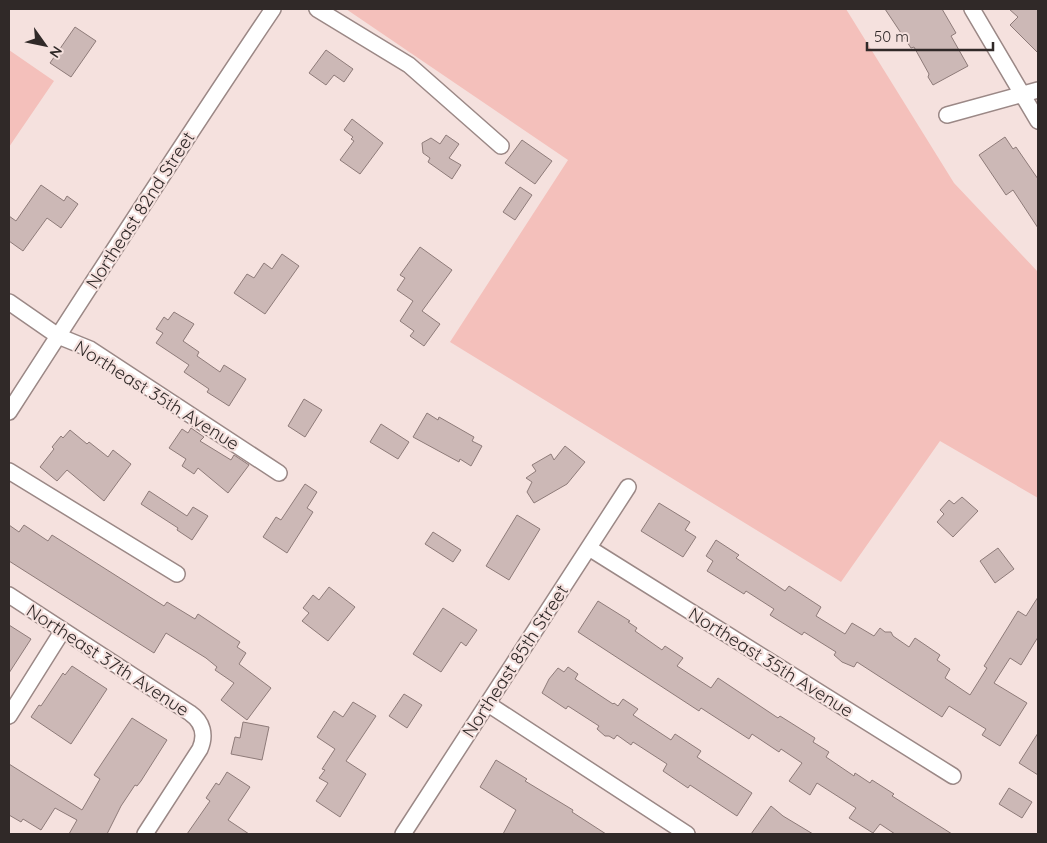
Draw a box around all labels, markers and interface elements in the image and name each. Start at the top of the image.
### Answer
north arrow [20,20,70,70]
scale bar [867,20,993,52]
text: 50 m [874,27,909,46]
text: N [46,43,66,61]
street label: Northeast 82nd Street [81,127,199,293]
street label: Northeast 35th Avenue [70,335,244,455]
street label: Northeast 85th Street [457,580,573,742]
street label: Northeast 37th Avenue [22,599,194,721]
street label: Northeast 35th Avenue [684,602,858,722]

